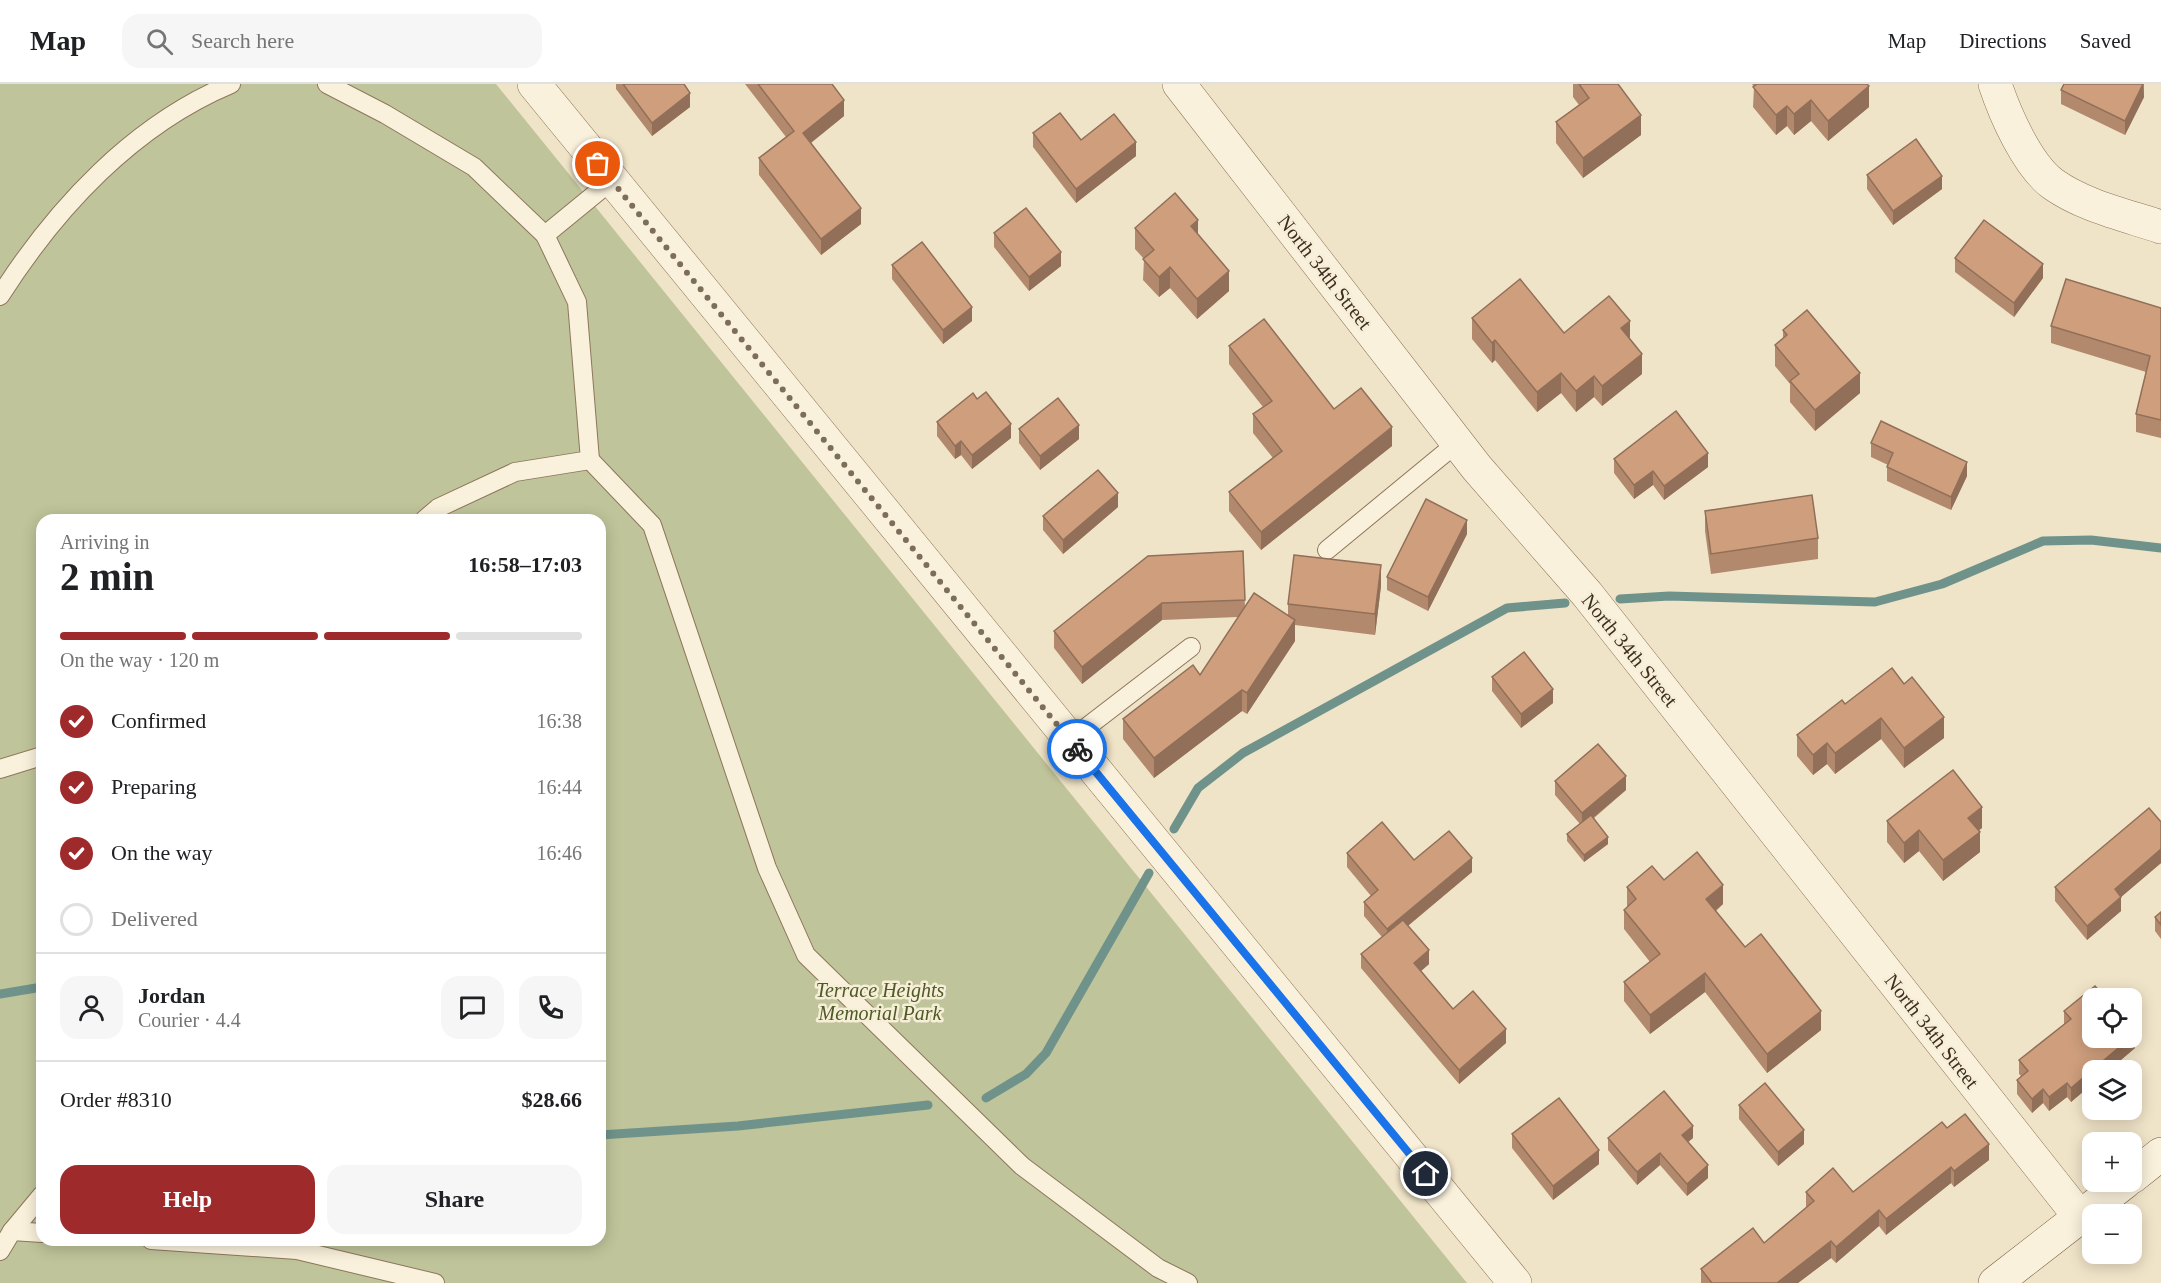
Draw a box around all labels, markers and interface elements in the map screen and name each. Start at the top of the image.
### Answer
search box [122,14,542,68]
text: Map [30,25,86,56]
icon: search [143,25,176,58]
text: Search here [191,28,294,53]
text: Map [1888,29,1926,53]
text: Directions [1959,29,2047,53]
text: Saved [2080,29,2131,53]
pin [572,138,623,189]
icon: bag [581,147,614,180]
street label: North 34th Street [1274,211,1377,334]
text: Arriving in [60,531,149,553]
text: 16:58–17:03 [468,552,582,577]
text: 2 min [60,555,154,598]
street label: North 34th Street [1578,589,1683,711]
text: On the way · 120 m [60,649,219,671]
icon: check [60,705,93,738]
text: Confirmed [111,708,206,733]
text: 16:38 [536,710,582,732]
courier [1047,719,1107,779]
icon: bike [1061,733,1094,766]
icon: check [60,771,93,804]
text: Preparing [111,774,197,799]
text: 16:44 [536,776,582,798]
icon: check [60,837,93,870]
text: On the way [111,840,212,865]
text: 16:46 [536,842,582,864]
text: Delivered [111,906,198,931]
street label: North 34th Street [1881,970,1984,1093]
button: person [60,976,123,1039]
button: chat [441,976,504,1039]
button: phone [519,976,582,1039]
park label: Terrace Heights Memorial Park [816,979,945,1024]
text: Jordan [138,983,205,1008]
map controls [2082,988,2142,1264]
button: locate [2082,988,2142,1048]
text: Courier · 4.4 [138,1009,241,1031]
button: layers [2082,1060,2142,1120]
text: Order #8310 [60,1087,172,1112]
text: $28.66 [522,1087,582,1112]
button: + [2082,1132,2142,1192]
pin [1400,1148,1451,1199]
icon: home [1409,1157,1442,1190]
button: Help [60,1165,315,1234]
button: Share [327,1165,582,1234]
button: − [2082,1204,2142,1264]

